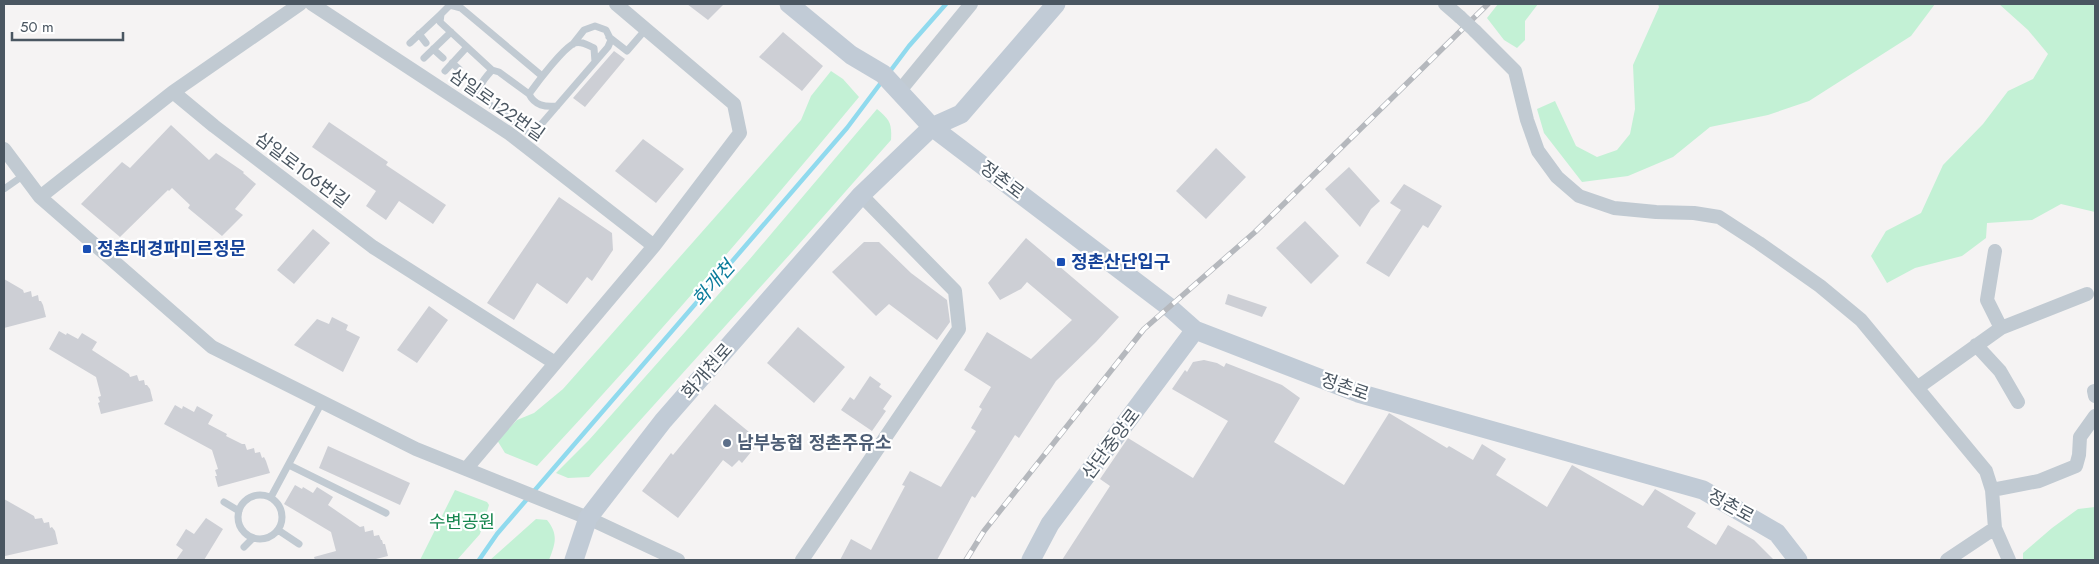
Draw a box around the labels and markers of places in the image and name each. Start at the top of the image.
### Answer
place label: 정촌대경파미르정문 [97,236,246,262]
marker: 정촌대경파미르정문 [81,243,93,255]
place label: 정촌산단입구 [1071,249,1170,275]
marker: 정촌산단입구 [1055,256,1067,268]
place label: 남부농협 정촌주유소 [737,430,891,456]
marker: 남부농협 정촌주유소 [721,437,733,449]

